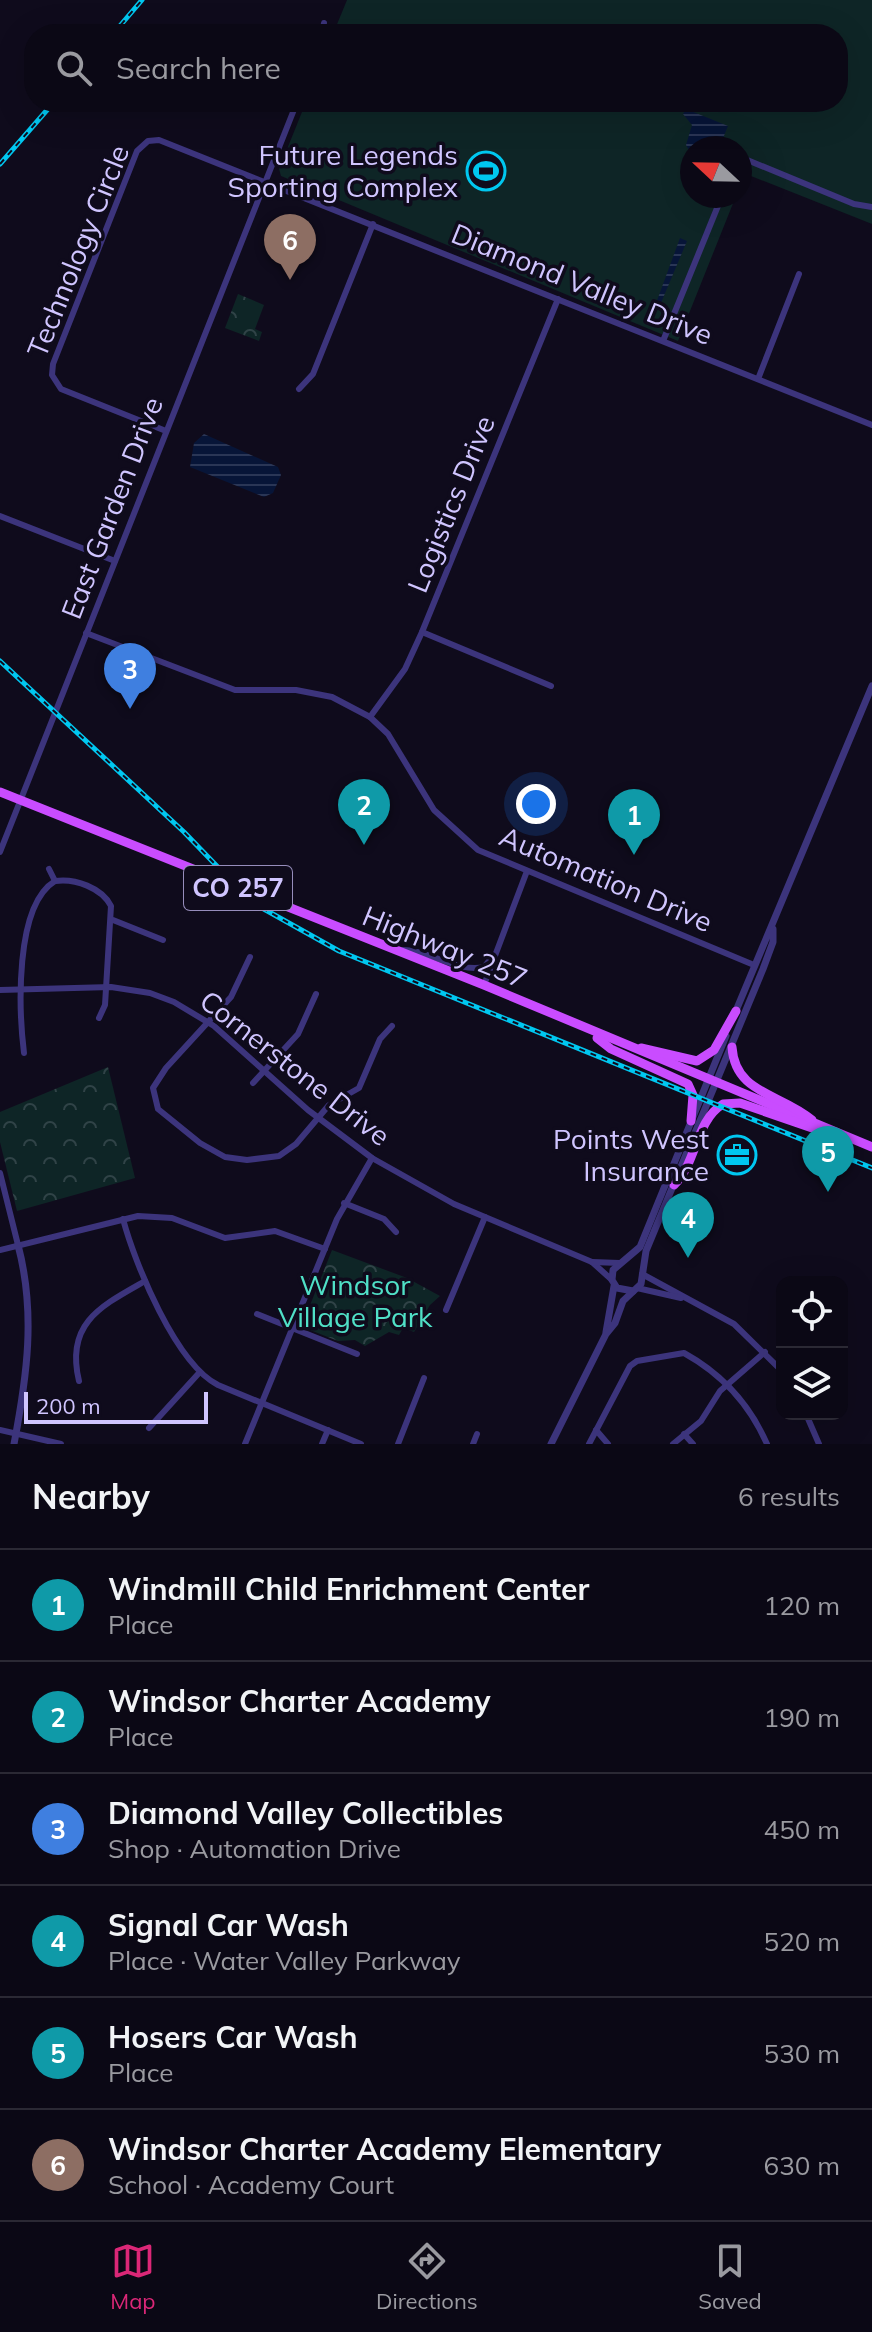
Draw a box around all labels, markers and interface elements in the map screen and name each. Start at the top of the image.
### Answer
search box [24,24,848,112]
icon: search [52,46,96,90]
text: Search here [116,49,281,87]
north arrow [680,136,752,208]
place label: Future Legends Sporting Complex [227,137,458,204]
street label: Technology Circle [19,140,136,362]
sports icon: Future Legends Sporting Complex [465,150,507,192]
pin: 6 [264,214,316,280]
street label: Diamond Valley Drive [447,215,718,352]
street label: East Garden Drive [53,392,170,624]
street label: Logistics Drive [399,410,502,597]
pin: 3 [104,643,156,709]
pin: 2 [338,779,390,845]
your location [516,784,556,824]
pin: 1 [608,789,660,855]
street label: Automation Drive [495,818,718,939]
road number: CO 257 [184,866,292,910]
street label: Highway 257 [358,898,533,995]
street label: Cornerstone Drive [193,982,397,1153]
place label: Points West Insurance [553,1121,709,1188]
pin: 5 [802,1126,854,1192]
office icon: Points West Insurance [716,1134,758,1176]
pin: 4 [662,1192,714,1258]
park label: Windsor Village Park [278,1267,433,1334]
map controls [776,1276,848,1420]
button: locate [776,1276,848,1348]
button: layers [776,1348,848,1420]
scale bar [24,1388,208,1424]
text: 200 m [36,1392,101,1420]
text: Nearby [32,1475,150,1518]
text: 6 results [738,1480,840,1513]
text: Windmill Child Enrichment Center [108,1570,589,1608]
text: 1 [50,1589,66,1622]
text: 120 m [764,1589,840,1622]
text: Place [108,1608,173,1641]
text: Windsor Charter Academy [108,1682,491,1720]
text: 2 [50,1701,66,1734]
text: 190 m [764,1701,840,1734]
text: Place [108,1720,173,1753]
text: Diamond Valley Collectibles [108,1794,503,1832]
text: 3 [50,1813,66,1846]
text: 450 m [764,1813,840,1846]
text: Shop · Automation Drive [108,1832,401,1865]
text: Signal Car Wash [108,1906,349,1944]
text: 4 [50,1925,66,1958]
text: 520 m [764,1925,840,1958]
text: Place · Water Valley Parkway [108,1944,461,1977]
text: Hosers Car Wash [108,2018,358,2056]
text: 5 [50,2037,66,2070]
text: 530 m [764,2037,840,2070]
text: Place [108,2056,173,2089]
text: Windsor Charter Academy Elementary [108,2130,661,2168]
text: 6 [50,2149,66,2182]
text: 630 m [764,2149,840,2182]
text: School · Academy Court [108,2168,394,2201]
tab: Map [110,2239,156,2315]
tab: Directions [376,2239,478,2315]
tab: Saved [698,2239,762,2315]

